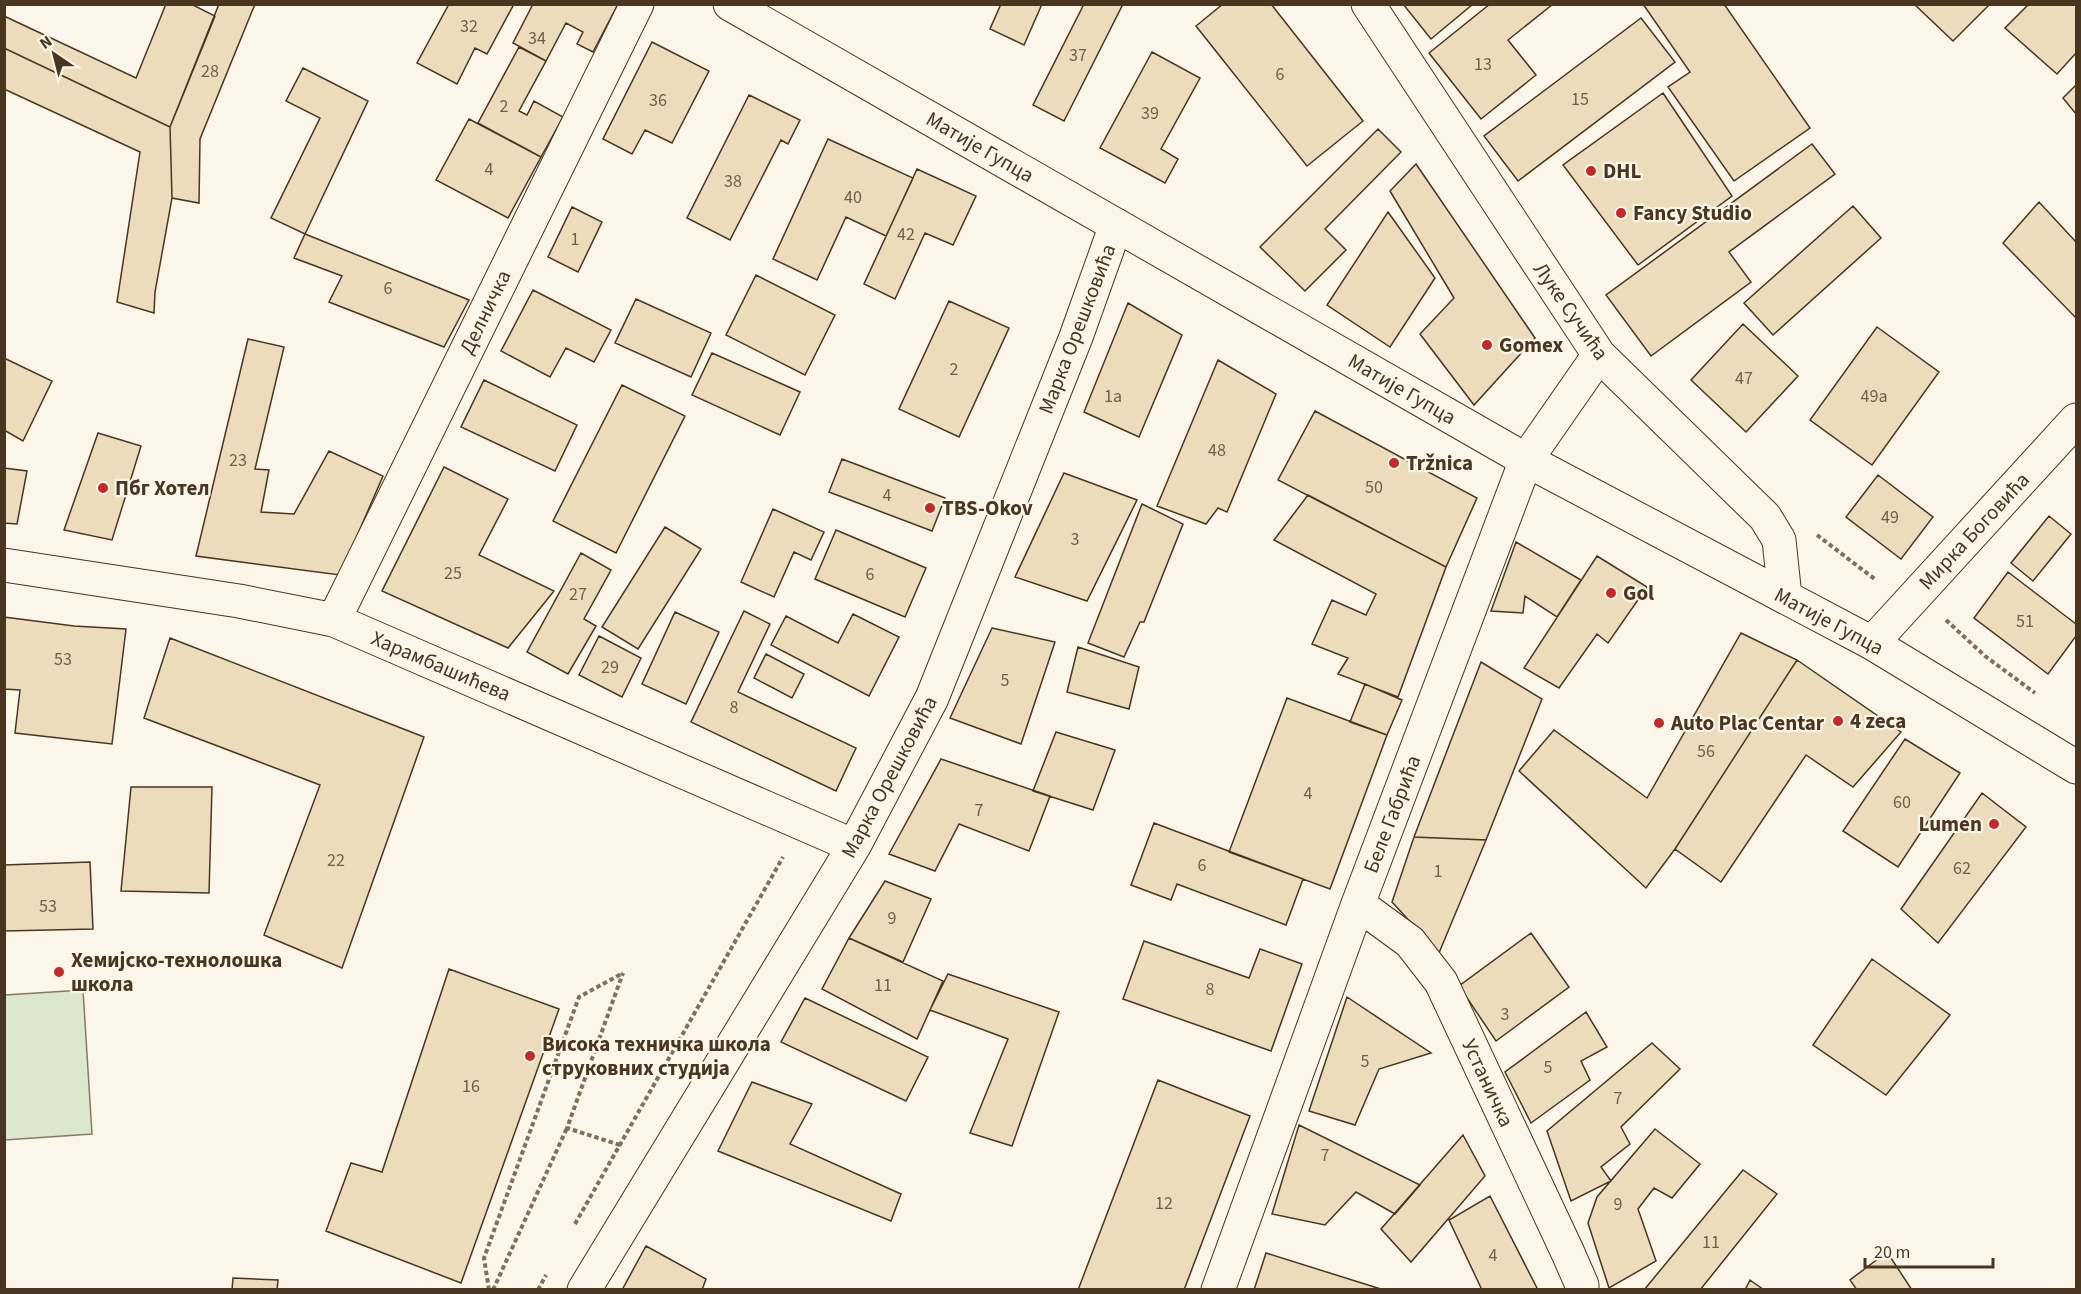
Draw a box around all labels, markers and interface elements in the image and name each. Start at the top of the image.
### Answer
house number: 32 [460,14,478,39]
north arrow [24,24,84,84]
house number: 34 [528,26,546,51]
text: N [35,30,57,55]
house number: 37 [1069,43,1087,68]
house number: 13 [1474,52,1492,77]
house number: 28 [201,59,219,84]
house number: 6 [1276,62,1285,87]
house number: 15 [1571,87,1589,112]
house number: 36 [649,88,667,113]
house number: 2 [500,94,509,119]
house number: 39 [1141,101,1159,126]
street label: Матије Гупца [920,104,1040,190]
place label: DHL [1603,156,1641,186]
house number: 4 [485,157,494,182]
marker: DHL [1584,164,1598,178]
house number: 38 [724,169,742,194]
house number: 40 [844,185,862,210]
place label: Fancy Studio [1633,198,1752,228]
marker: Fancy Studio [1614,206,1628,220]
house number: 42 [897,222,915,247]
house number: 1 [571,227,579,252]
street label: Марка Орешковића [1031,240,1123,418]
street label: Луке Сучића [1526,256,1616,366]
street label: Делничка [452,265,518,359]
house number: 6 [384,276,393,301]
place label: Gomex [1499,330,1564,360]
marker: Gomex [1480,338,1494,352]
street label: Матије Гупца [1342,346,1462,432]
house number: 2 [950,357,959,382]
house number: 47 [1735,366,1753,391]
house number: 1a [1104,384,1122,409]
house number: 49a [1861,384,1887,409]
house number: 48 [1208,438,1226,463]
house number: 23 [229,448,247,473]
place label: Tržnica [1406,448,1473,478]
marker: Tržnica [1387,456,1401,470]
street label: Мирка Боговића [1912,466,2036,596]
place label: Пбг Хотел [115,473,210,503]
house number: 50 [1365,475,1383,500]
marker: Пбг Хотел [96,481,110,495]
house number: 4 [883,483,892,508]
place label: TBS-Okov [942,493,1033,523]
marker: TBS-Okov [923,501,937,515]
house number: 49 [1881,505,1899,530]
house number: 3 [1071,527,1080,552]
house number: 25 [444,561,462,586]
house number: 6 [866,562,875,587]
place label: Gol [1623,578,1654,608]
street label: Матије Гупца [1769,580,1889,662]
house number: 27 [569,582,587,607]
marker: Gol [1604,586,1618,600]
house number: 51 [2016,609,2034,634]
street label: Харамбашићева [367,623,515,709]
house number: 53 [54,647,72,672]
house number: 29 [601,655,619,680]
house number: 5 [1001,668,1010,693]
street label: Марка Орешковића [833,690,945,864]
house number: 8 [730,695,739,720]
place label: 4 zeca [1850,706,1906,736]
place label: Auto Plac Centar [1670,708,1825,738]
marker: 4 zeca [1831,714,1845,728]
marker: Auto Plac Centar [1652,716,1666,730]
house number: 56 [1697,739,1715,764]
street label: Беле Габрића [1356,751,1428,877]
house number: 4 [1304,781,1313,806]
house number: 60 [1893,790,1911,815]
house number: 7 [975,798,984,823]
place label: Lumen [1919,809,1982,839]
marker: Lumen [1987,817,2001,831]
house number: 22 [327,848,345,873]
house number: 6 [1198,853,1207,878]
house number: 62 [1953,856,1971,881]
house number: 1 [1434,859,1442,884]
house number: 53 [39,894,57,919]
house number: 9 [888,906,897,931]
place label: Хемијско-технолошка школа [71,945,282,999]
marker: Хемијско-технолошка школа [52,965,66,979]
house number: 11 [874,973,892,998]
house number: 8 [1206,977,1215,1002]
house number: 3 [1501,1002,1510,1027]
place label: Висока техничка школа струковних студија [542,1029,771,1083]
street label: Устаничка [1454,1034,1522,1132]
marker: Висока техничка школа струковних студија [523,1049,537,1063]
house number: 5 [1361,1049,1370,1074]
house number: 5 [1544,1055,1553,1080]
house number: 16 [462,1074,480,1099]
house number: 7 [1614,1086,1623,1111]
house number: 7 [1321,1143,1330,1168]
house number: 12 [1155,1191,1173,1216]
house number: 9 [1614,1192,1623,1217]
house number: 11 [1702,1230,1720,1255]
scale bar [1865,1231,1992,1269]
text: 20 m [1874,1240,1910,1265]
house number: 4 [1489,1243,1498,1268]

